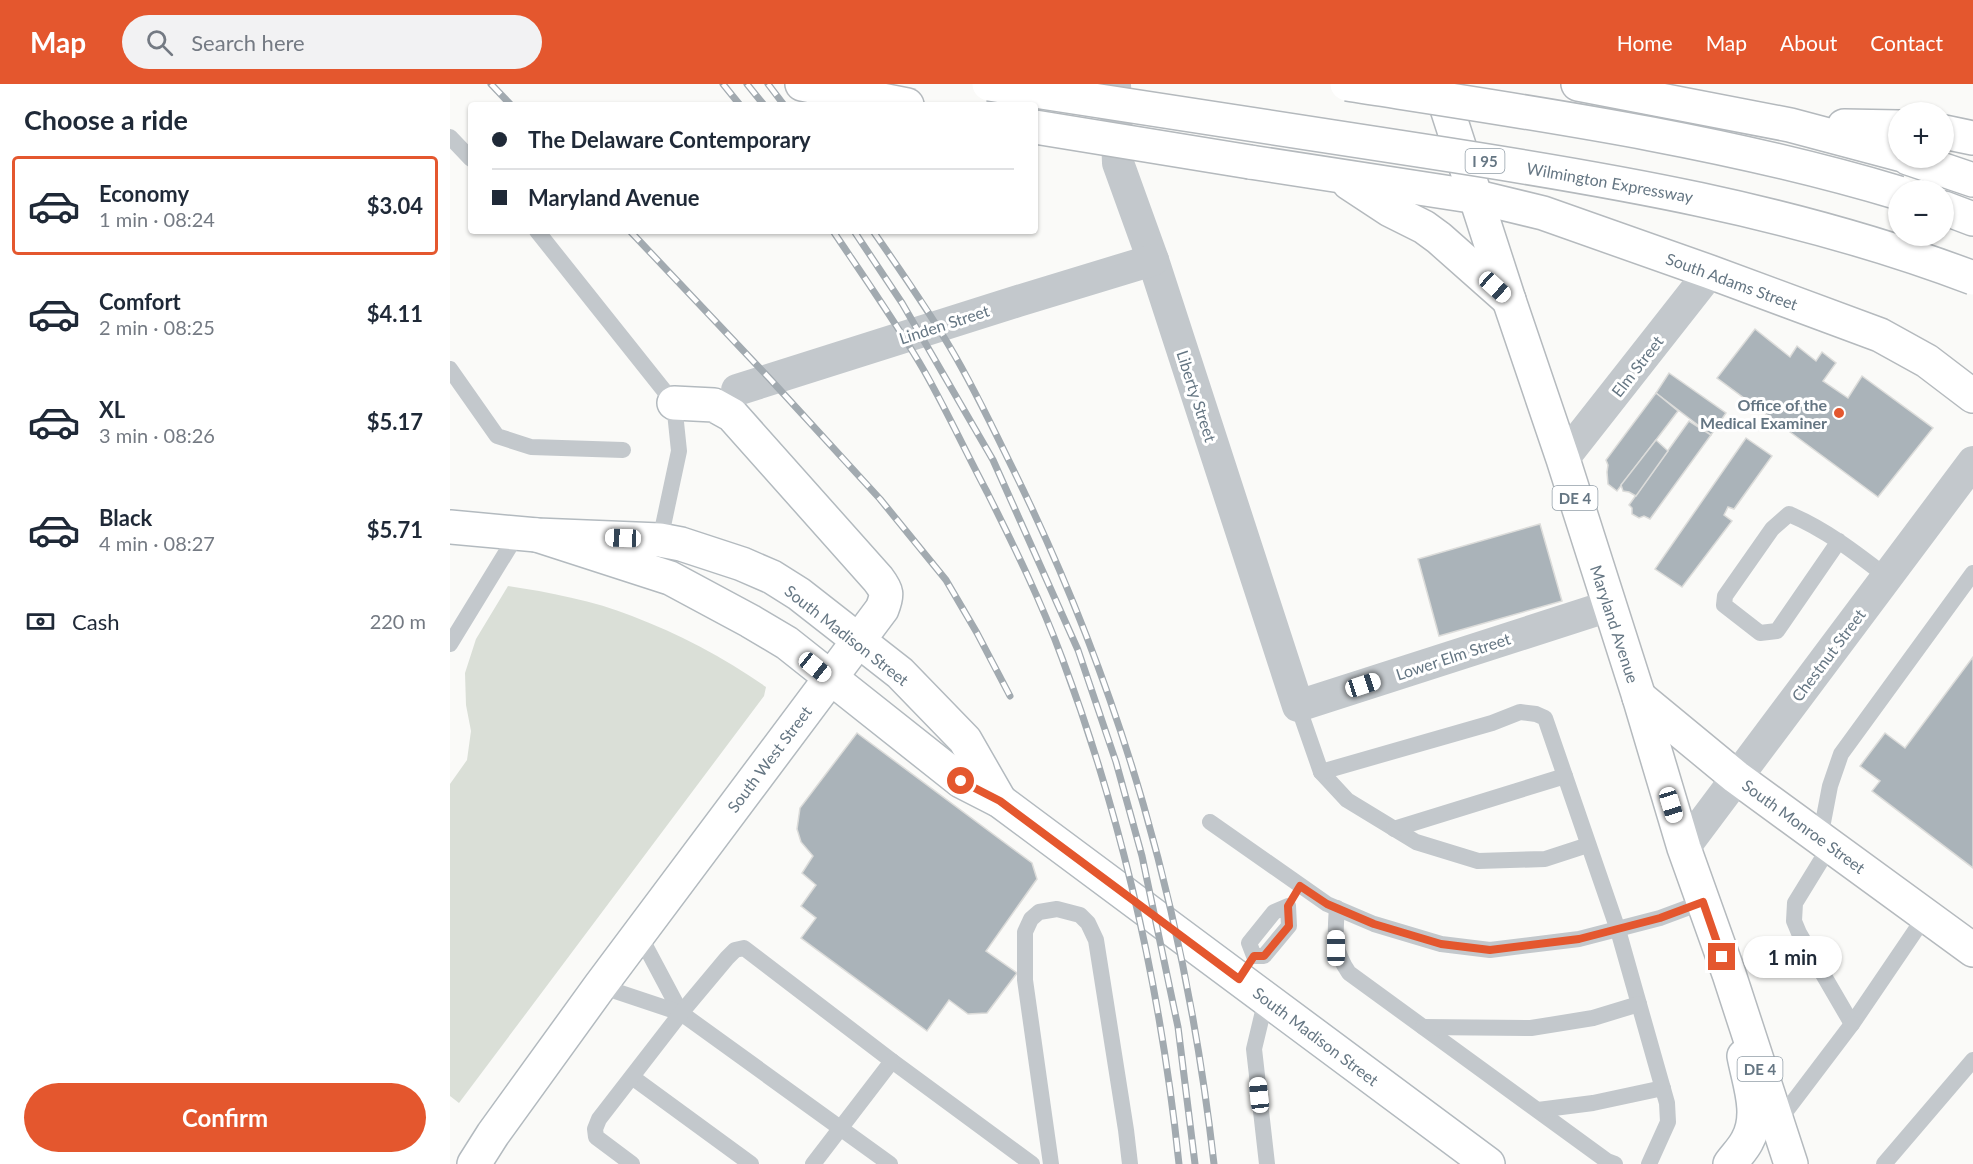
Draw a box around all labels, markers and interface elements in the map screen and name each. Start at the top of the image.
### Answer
search box [122,15,542,69]
text: Map [30,25,86,59]
icon: search [143,26,176,59]
text: Search here [191,29,305,56]
text: Home [1617,30,1673,55]
text: Map [1706,30,1747,55]
text: About [1780,30,1837,55]
text: Contact [1870,30,1943,55]
map controls [1888,102,1954,246]
button: + [1888,102,1954,168]
text: Choose a ride [24,103,188,136]
text: The Delaware Contemporary [528,126,811,153]
road number: I 95 [1466,149,1504,173]
street label: Wilmington Expressway [1525,158,1695,206]
icon: car [27,179,81,233]
text: Economy [99,180,189,207]
button: − [1888,180,1954,246]
text: Maryland Avenue [528,184,700,211]
text: $3.04 [367,192,423,219]
text: 1 min · 08:24 [99,207,215,231]
street label: South Adams Street [1664,248,1801,314]
car [1476,268,1514,306]
icon: car [27,287,81,341]
text: Comfort [99,288,181,315]
text: $4.11 [367,300,423,327]
street label: Linden Street [897,300,992,347]
text: 2 min · 08:25 [99,315,215,339]
street label: Elm Street [1607,331,1667,400]
street label: Liberty Street [1173,348,1221,444]
icon: car [27,395,81,449]
place label: Office of the Medical Examiner [1700,395,1827,432]
text: XL [99,396,125,423]
marker: Office of the Medical Examiner [1832,406,1846,420]
text: $5.17 [367,408,423,435]
text: 3 min · 08:26 [99,423,215,447]
road number: DE 4 [1552,486,1598,510]
icon: car [27,503,81,557]
text: Black [99,504,152,531]
text: $5.71 [367,516,423,543]
car [605,528,641,548]
text: 4 min · 08:27 [99,531,215,555]
street label: Maryland Avenue [1587,563,1643,685]
street label: South Madison Street [781,581,913,689]
icon: cash [24,605,57,638]
street label: Chestnut Street [1787,605,1869,705]
text: Cash [72,608,119,635]
text: 220 m [370,609,426,633]
street label: Lower Elm Street [1393,628,1513,683]
car [795,649,835,685]
car [1343,671,1383,699]
street label: South West Street [723,702,815,816]
route start [947,767,974,794]
street label: South Monroe Street [1739,775,1869,877]
car [1657,785,1685,825]
car [1327,930,1345,966]
callout: 1 min [1743,936,1842,978]
route end [1708,943,1735,970]
text: 1 min [1768,945,1817,969]
street label: South Madison Street [1250,983,1383,1089]
road number: DE 4 [1738,1057,1782,1081]
car [1248,1076,1270,1114]
button: Confirm [24,1083,426,1152]

